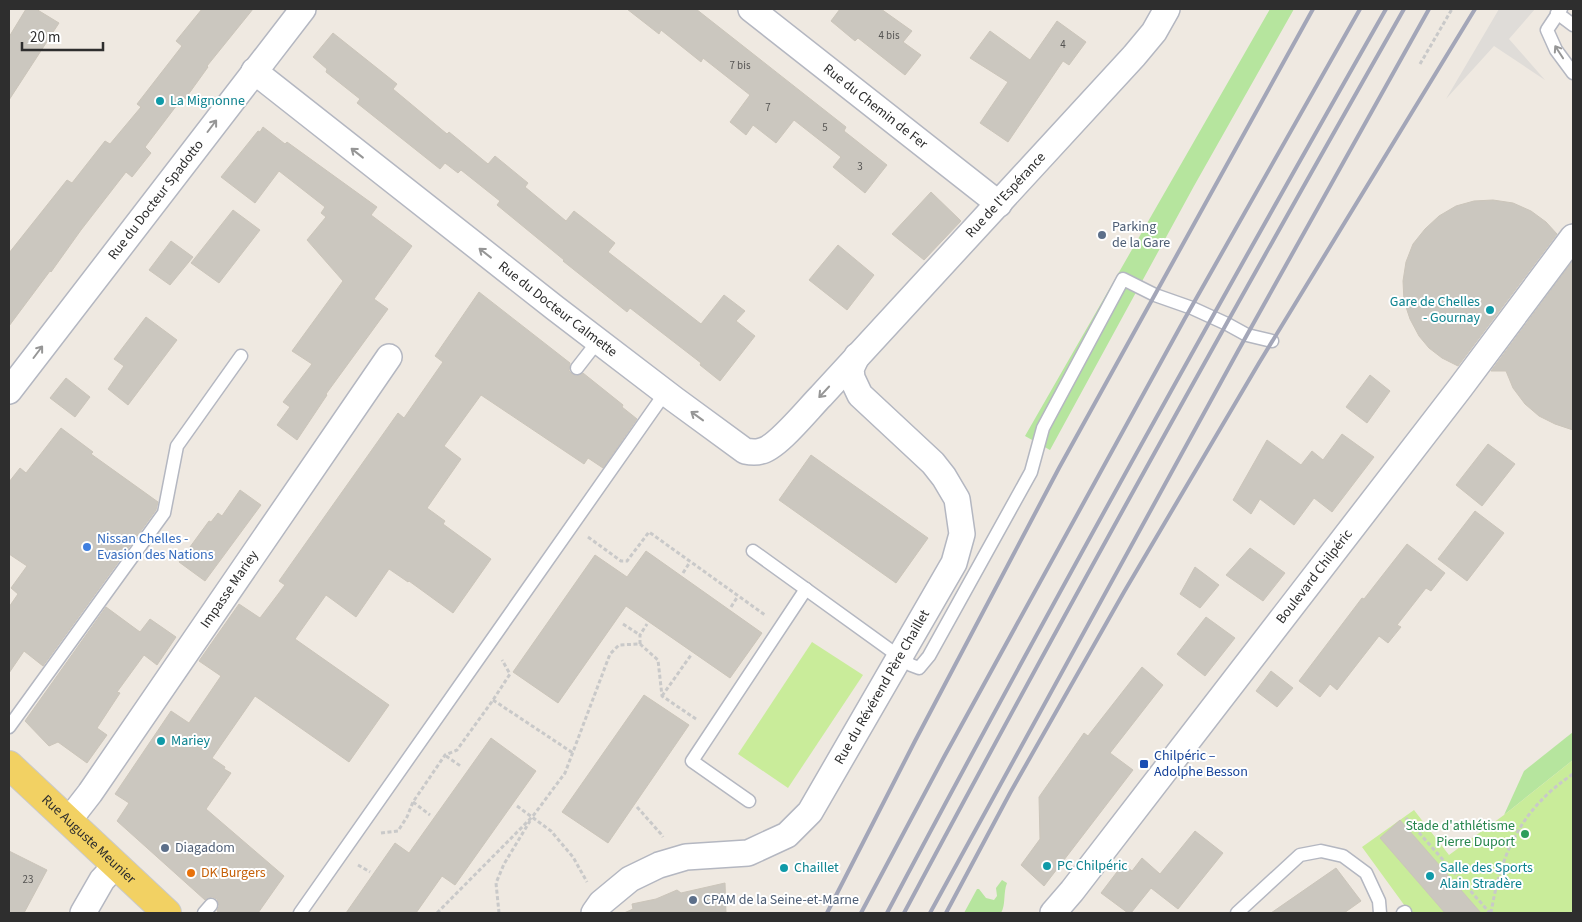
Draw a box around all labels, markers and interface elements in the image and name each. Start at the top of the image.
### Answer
scale bar [22,20,104,52]
text: 20 m [30,27,60,48]
house number: 4 bis [878,28,900,43]
house number: 4 [1060,37,1066,52]
one-way arrow [1553,45,1564,59]
house number: 7 bis [729,58,751,73]
street label: Rue du Chemin de Fer [819,59,932,154]
place label: La Mignonne [170,91,245,111]
marker: La Mignonne [154,95,166,107]
house number: 7 [765,100,771,115]
one-way arrow [206,120,217,133]
house number: 5 [822,120,828,135]
street label: Rue du Docteur Spadotto [103,136,209,264]
one-way arrow [351,148,364,159]
street label: Rue de l'Espérance [961,148,1050,243]
house number: 3 [857,159,863,174]
place label: Parking de la Gare [1112,217,1170,253]
marker: Parking de la Gare [1096,229,1108,241]
one-way arrow [479,248,492,259]
street label: Rue du Docteur Calmette [494,257,621,362]
place label: Gare de Chelles - Gournay [1390,292,1480,328]
marker: Gare de Chelles - Gournay [1484,304,1496,316]
one-way arrow [33,346,44,359]
one-way arrow [819,386,830,399]
one-way arrow [691,411,704,422]
street label: Boulevard Chilpéric [1271,525,1358,628]
place label: Nissan Chelles - Evasion des Nations [97,529,214,565]
marker: Nissan Chelles - Evasion des Nations [81,541,93,553]
street label: Impasse Mariey [196,546,264,632]
street label: Rue du Révérend Père Chaillet [830,606,935,768]
place label: Mariey [171,731,211,751]
marker: Mariey [155,735,167,747]
place label: Chilpéric – Adolphe Besson [1154,746,1248,782]
marker: Chilpéric – Adolphe Besson [1138,758,1150,770]
street label: Rue Auguste Meunier [37,790,140,889]
place label: Stade d'athlétisme Pierre Duport [1405,816,1515,852]
marker: Stade d'athlétisme Pierre Duport [1519,828,1531,840]
place label: Diagadom [175,838,235,858]
marker: Diagadom [159,842,171,854]
place label: PC Chilpéric [1057,856,1128,876]
place label: Chaillet [794,858,839,878]
place label: Salle des Sports Alain Stradère [1440,858,1533,894]
marker: PC Chilpéric [1041,860,1053,872]
marker: Chaillet [778,862,790,874]
place label: DK Burgers [201,863,266,883]
marker: DK Burgers [185,867,197,879]
marker: Salle des Sports Alain Stradère [1424,870,1436,882]
house number: 23 [23,872,33,887]
place label: CPAM de la Seine-et-Marne [703,890,859,910]
marker: CPAM de la Seine-et-Marne [687,894,699,906]

